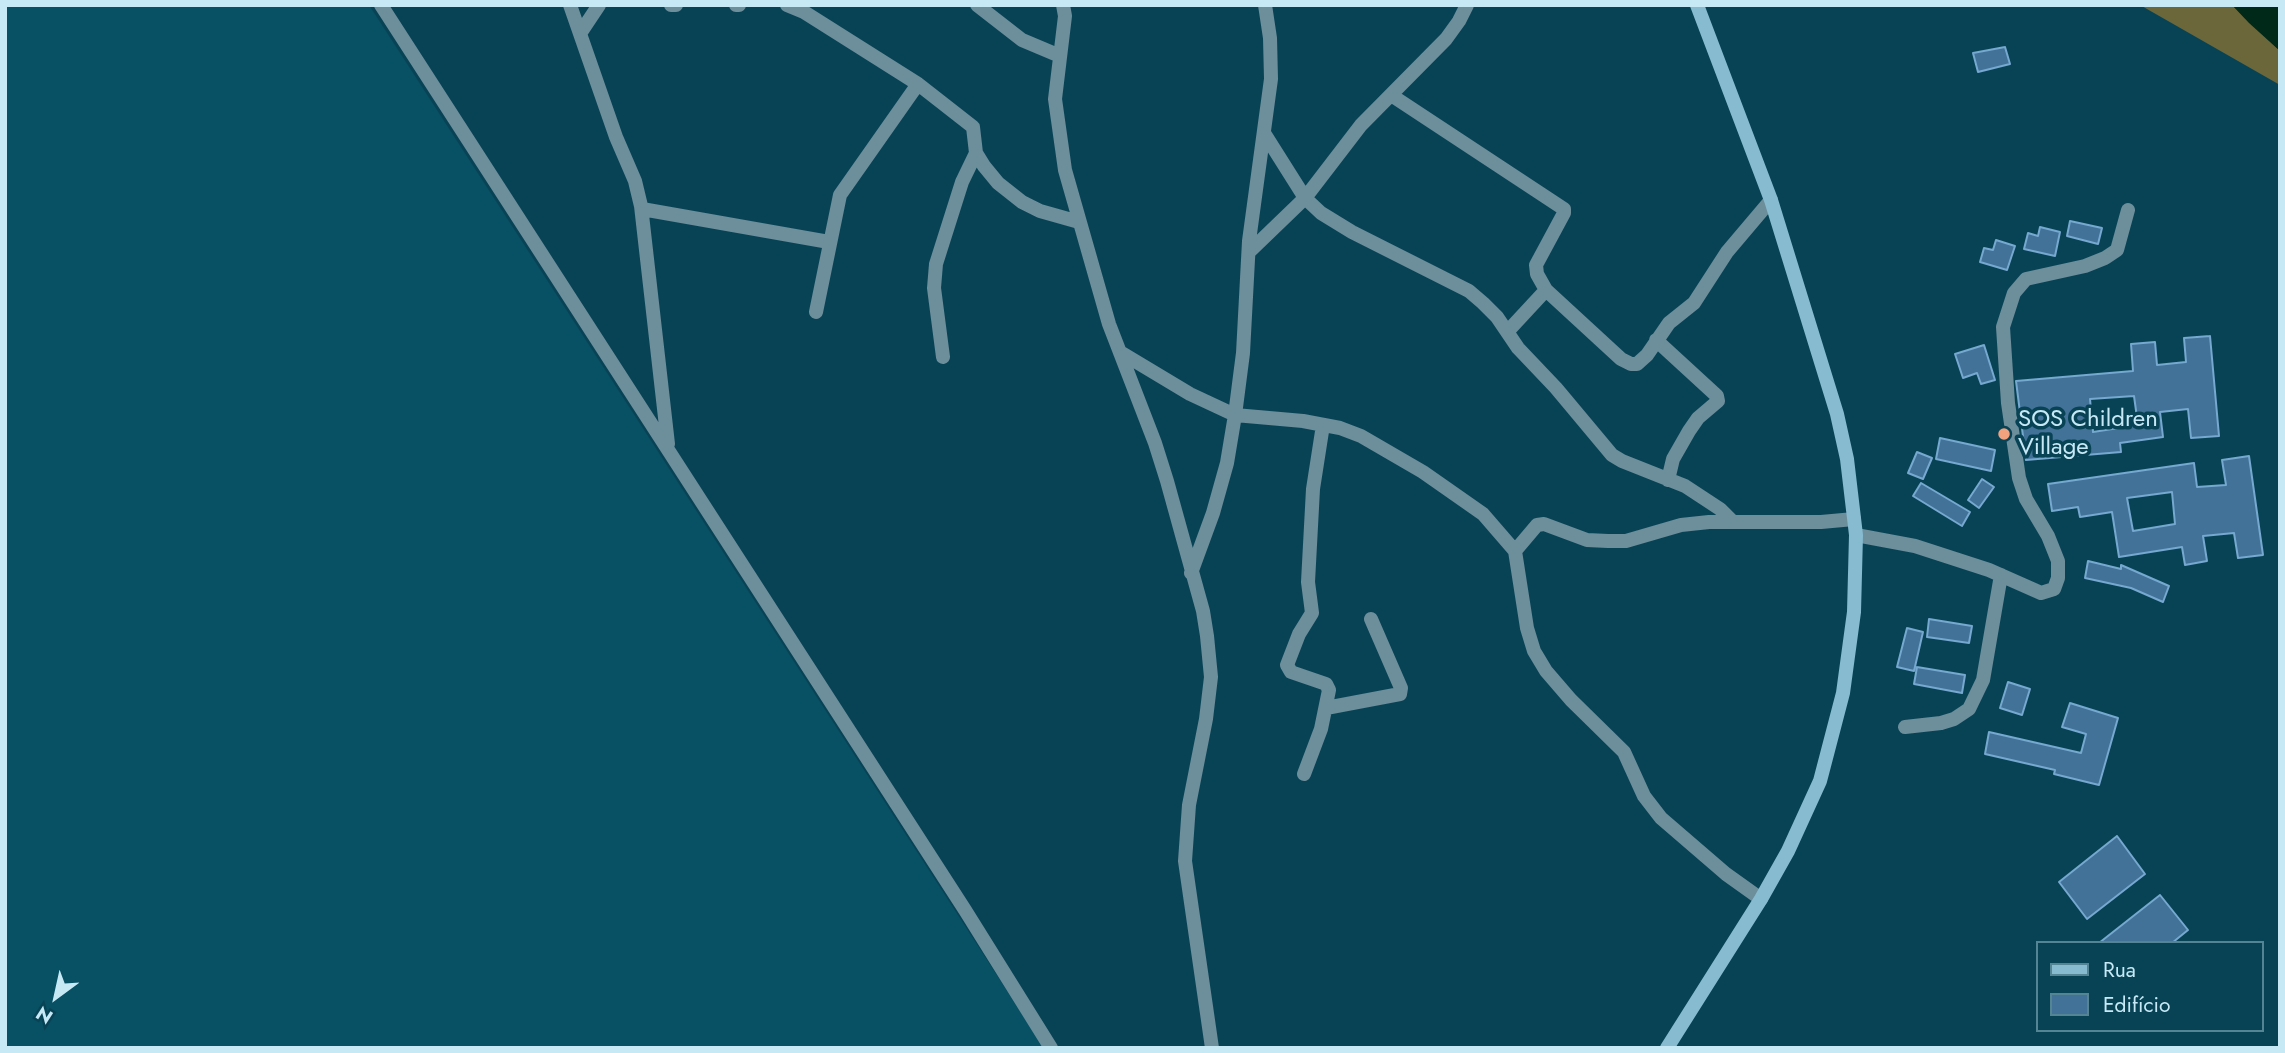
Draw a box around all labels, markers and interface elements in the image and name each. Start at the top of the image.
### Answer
place label: SOS Children Village [2018,406,2158,462]
marker: SOS Children Village [1996,426,2012,442]
legend [2036,941,2264,1032]
text: Rua [2103,955,2136,985]
north arrow [21,962,91,1032]
text: Edifício [2103,990,2170,1020]
text: N [31,1000,58,1030]

